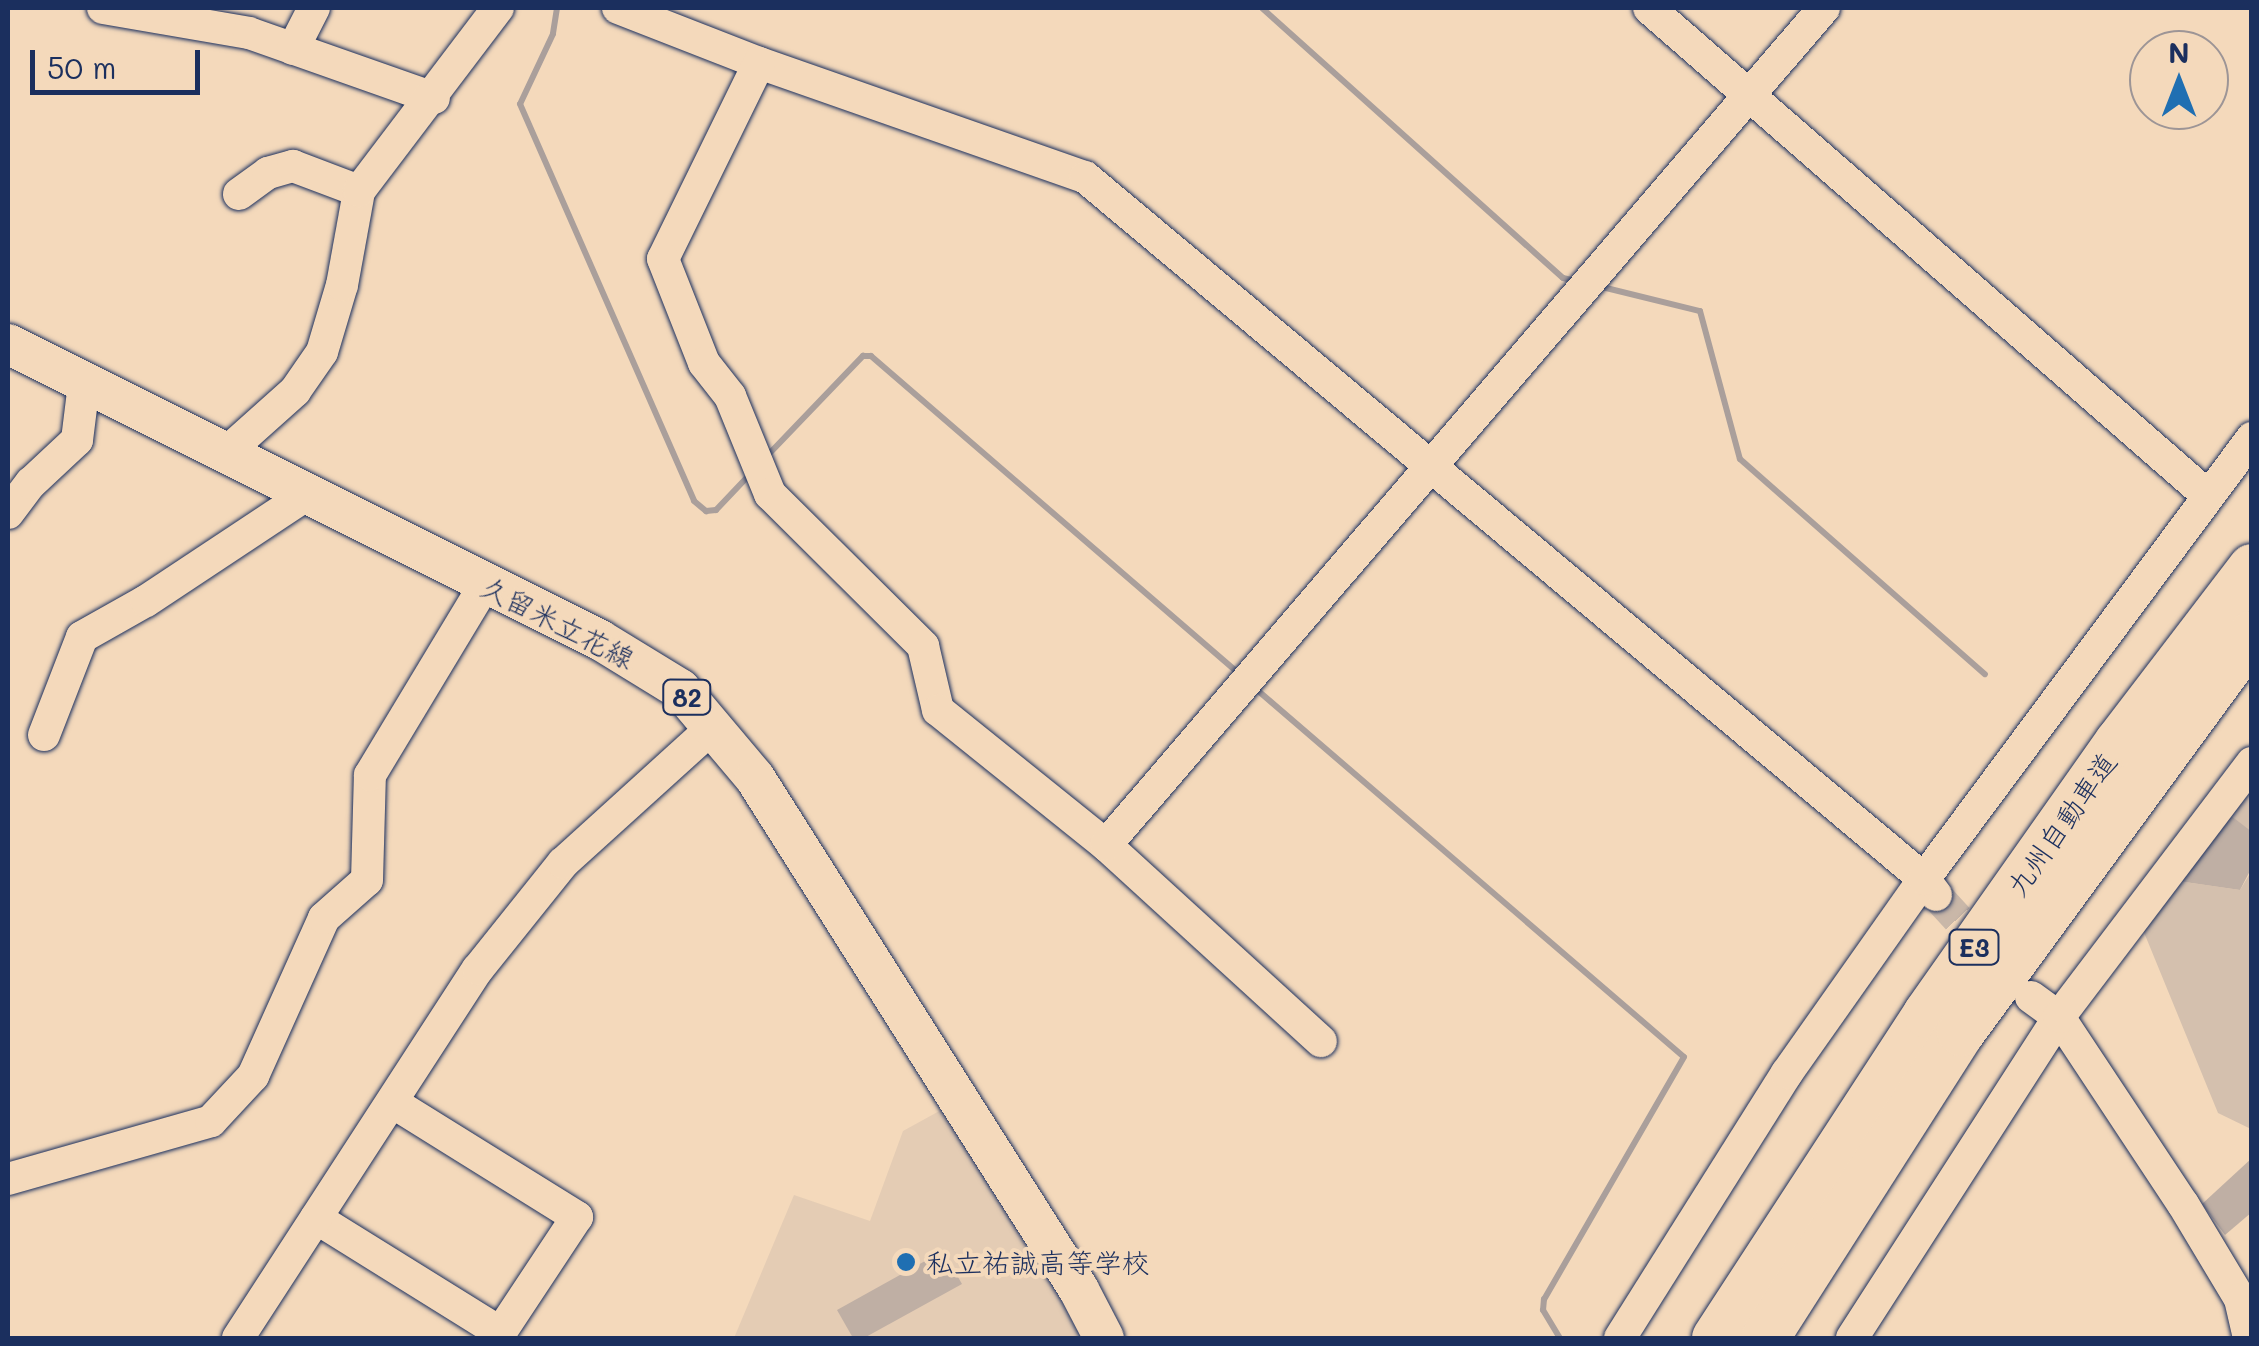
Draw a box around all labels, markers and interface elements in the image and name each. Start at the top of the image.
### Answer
scale bar [35,30,205,92]
north arrow [2129,30,2229,130]
text: N [2168,34,2190,70]
text: 50 m [47,47,117,87]
street label: 久留米立花線 [476,569,640,675]
road number: 82 [662,677,712,717]
street label: 九州自動車道 [1999,746,2123,902]
road number: E3 [1946,927,2002,967]
place label: 私立祐誠高等学校 [926,1245,1150,1279]
marker: 私立祐誠高等学校 [895,1251,917,1273]

